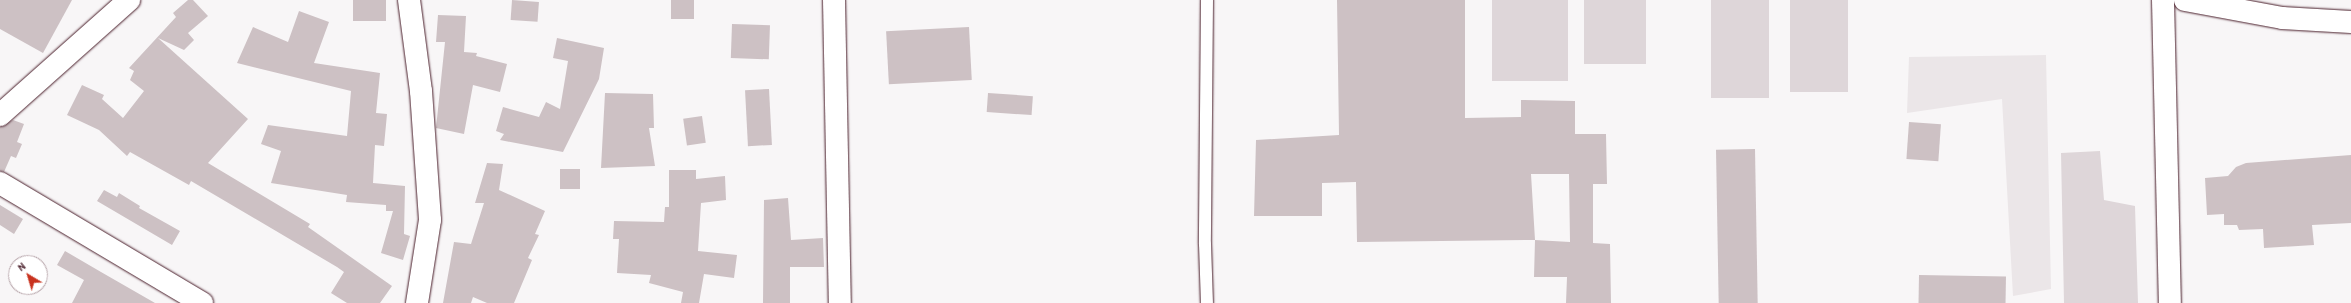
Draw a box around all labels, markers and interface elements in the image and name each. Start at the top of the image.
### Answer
north arrow [8,255,48,295]
text: N [15,259,28,274]

